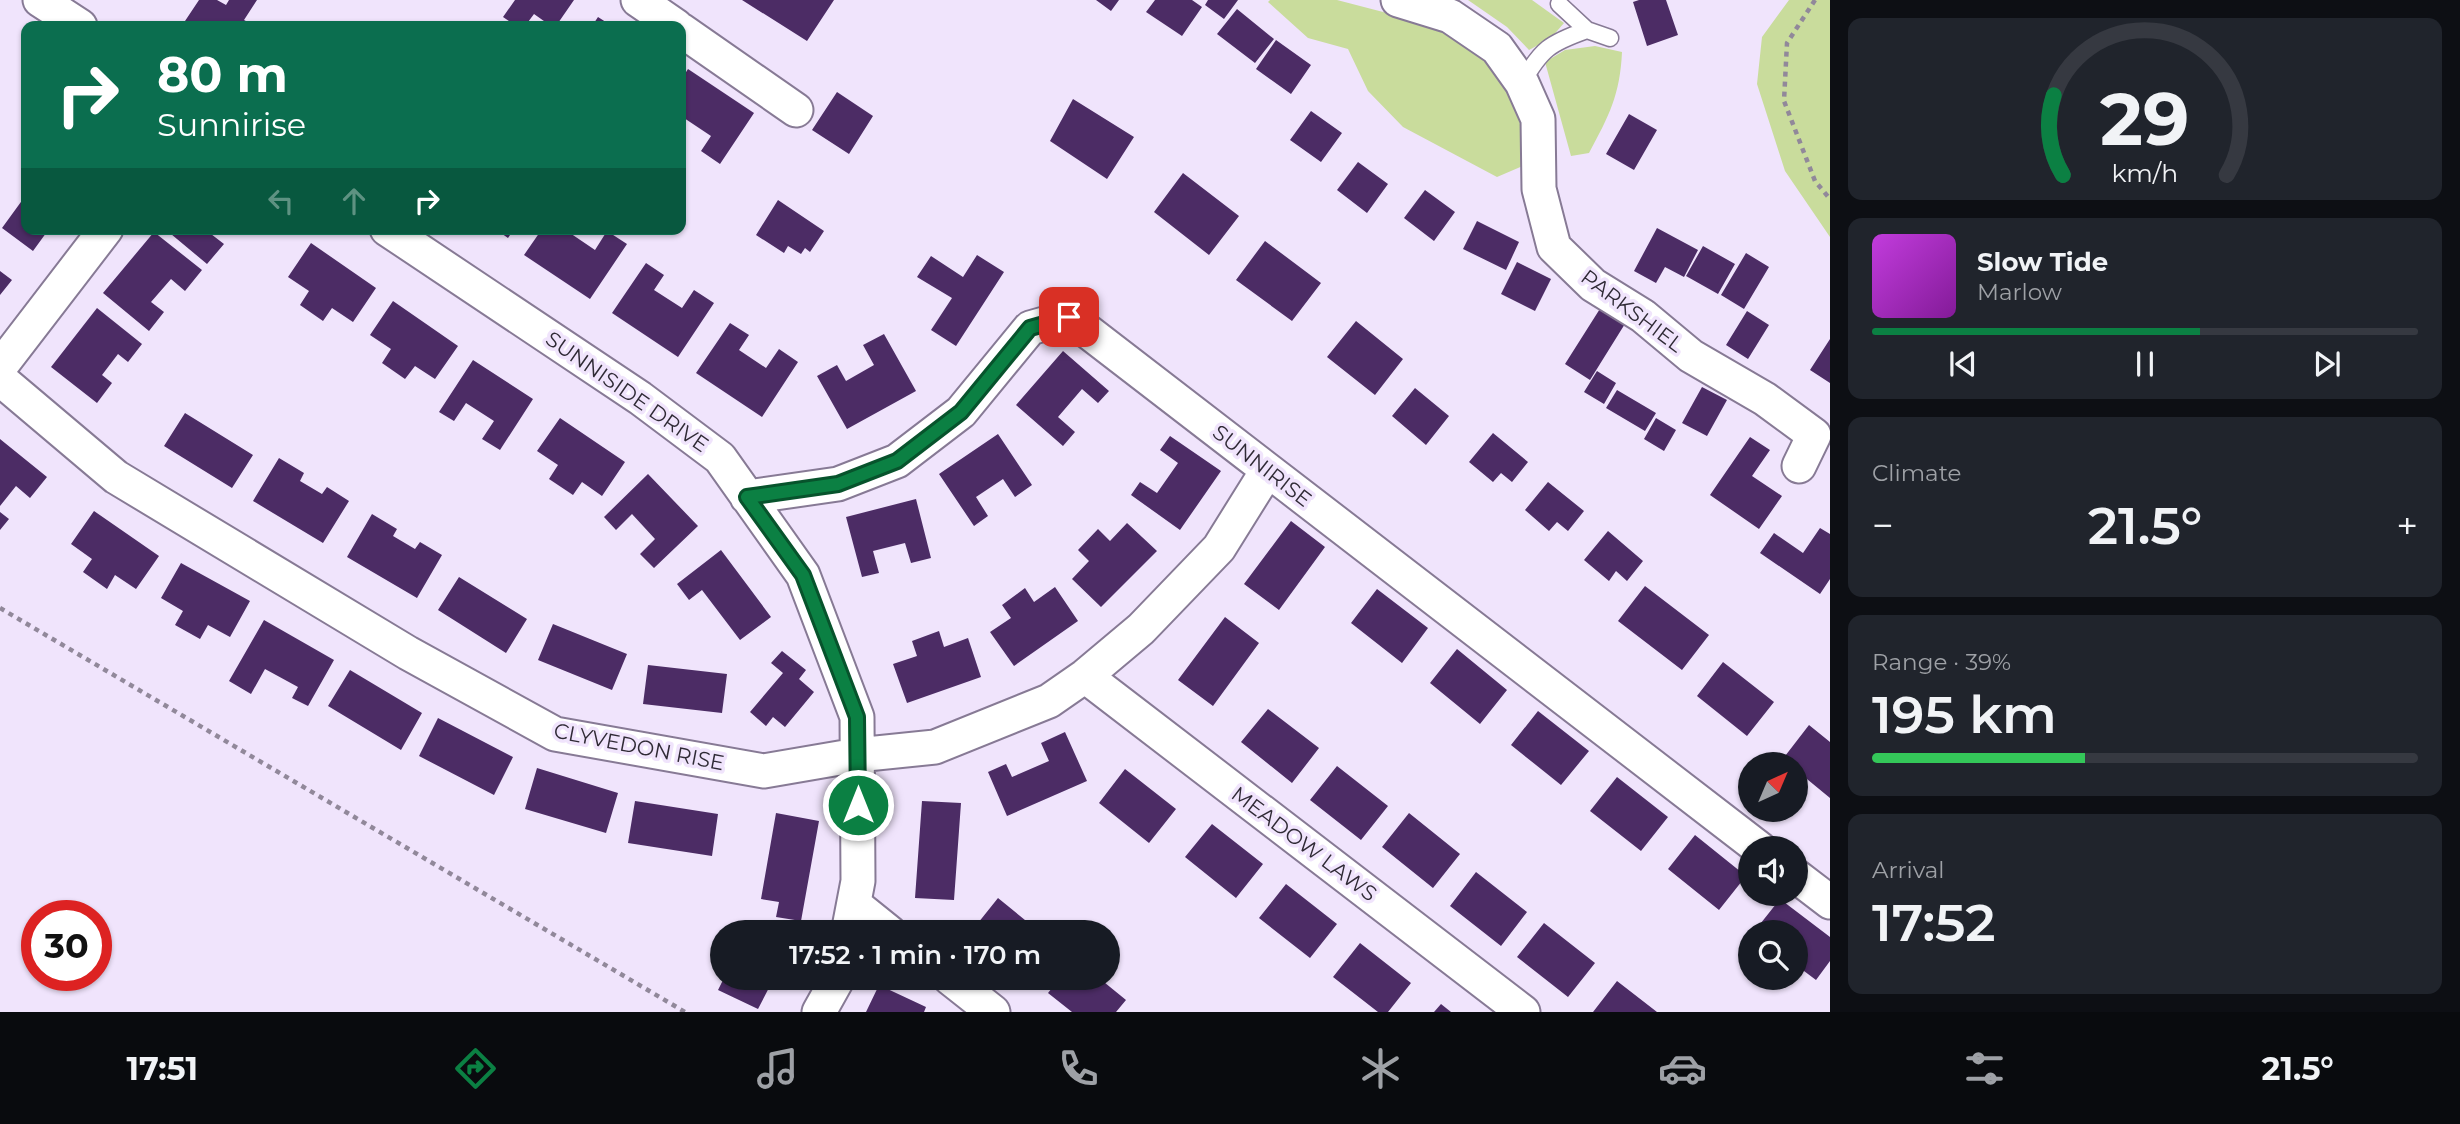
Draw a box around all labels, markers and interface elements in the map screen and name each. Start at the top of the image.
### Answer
text: 80 m [157,45,288,104]
icon: right [42,49,133,140]
text: 29 [2100,75,2190,163]
text: Sunnirise [157,105,306,144]
text: km/h [2112,158,2178,188]
icon: left [262,182,300,220]
icon: ahead [335,182,373,220]
icon: right [408,182,446,220]
text: Slow Tide [1977,246,2108,278]
street label: PARKSHIEL [1576,264,1689,358]
text: Marlow [1977,278,2062,306]
pin [1039,287,1099,347]
icon: arrive [1050,298,1088,336]
street label: SUNNISIDE DRIVE [541,326,714,457]
icon: previous [1944,345,1982,383]
icon: pause [2126,345,2164,383]
icon: next [2308,345,2346,383]
street label: SUNNIRISE [1208,419,1317,512]
text: Climate [1872,459,1961,487]
text: 21.5° [2088,494,2202,557]
text: − [1872,502,1894,549]
text: + [2396,502,2418,549]
text: Range · 39% [1872,648,2011,676]
text: 195 km [1872,683,2057,746]
street label: CLYVEDON RISE [552,718,726,775]
north arrow [1738,752,1808,822]
map controls [1738,752,1808,990]
position arrow [821,768,895,842]
street label: MEADOW LAWS [1227,781,1382,906]
button: sound [1738,836,1808,906]
text: Arrival [1872,856,1945,884]
text: 17:52 [1872,891,1995,954]
speed limit sign: 30 [21,900,112,991]
button: search [1738,920,1808,990]
text: 17:52 · 1 min · 170 m [789,939,1041,971]
icon: directions [451,1044,500,1093]
icon: music [753,1044,802,1093]
icon: phone [1054,1044,1103,1093]
icon: climate [1356,1044,1405,1093]
icon: car [1658,1044,1707,1093]
icon: filters [1960,1044,2009,1093]
text: 17:51 [126,1049,198,1088]
text: 21.5° [2262,1049,2334,1088]

